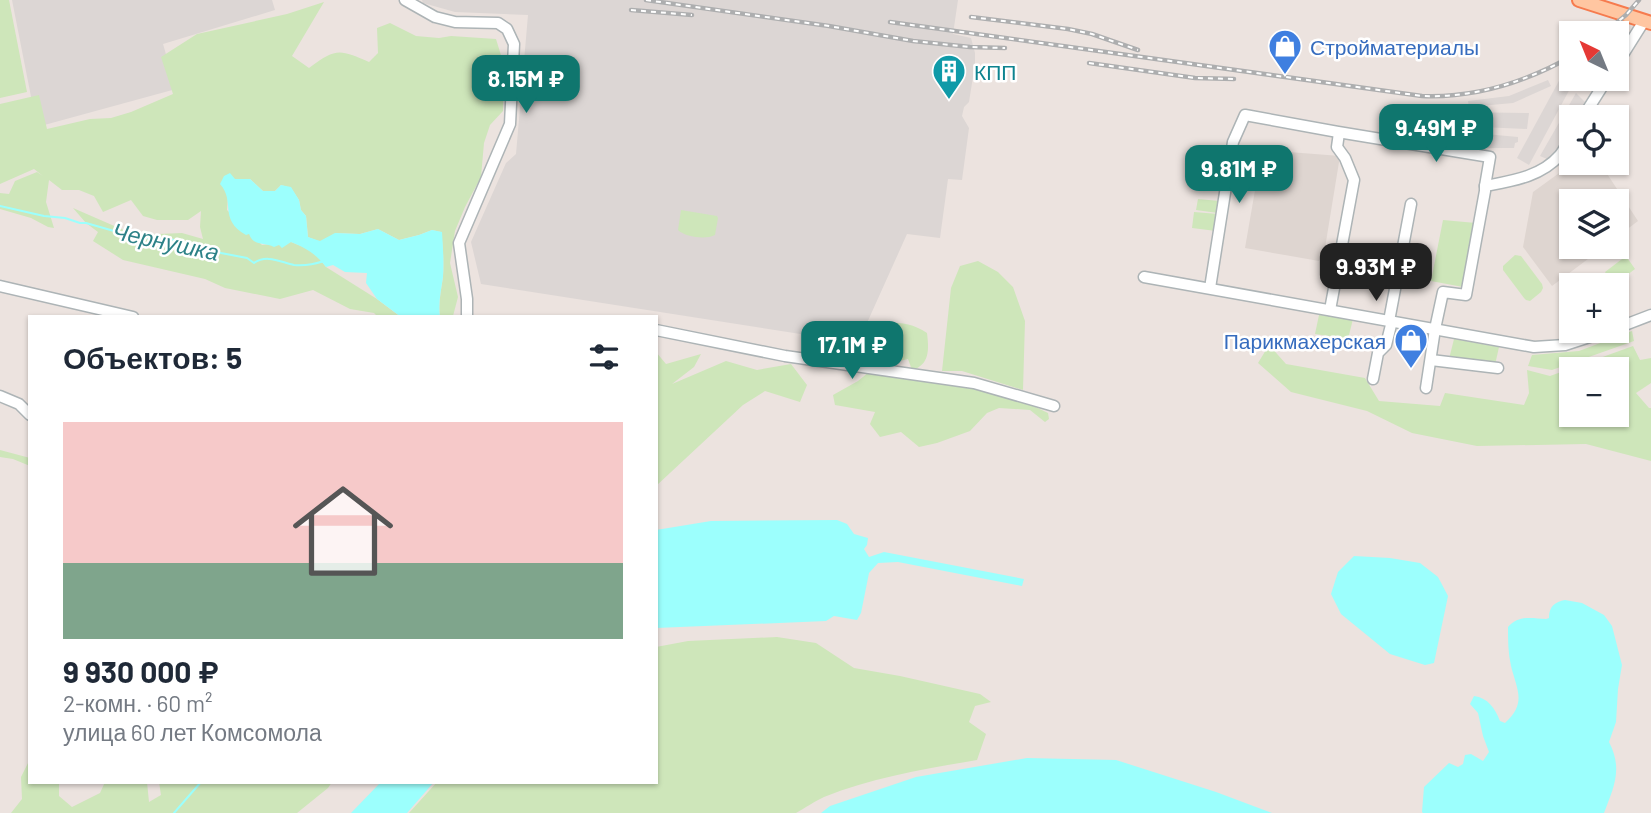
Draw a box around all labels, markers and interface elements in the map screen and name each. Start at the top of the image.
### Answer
north arrow [1559,21,1629,91]
map controls [1559,21,1629,427]
shop icon: Стройматериалы [1266,27,1304,76]
place label: Стройматериалы [1310,34,1479,59]
building icon: КПП [930,52,968,101]
pin: 8.15M ₽ [461,55,591,115]
place label: КПП [974,59,1016,84]
text: 8.15M ₽ [488,64,564,92]
pin: 9.49M ₽ [1371,104,1501,164]
button: locate [1559,105,1629,175]
text: 9.49M ₽ [1395,113,1477,141]
pin: 9.81M ₽ [1174,146,1304,205]
text: 9.81M ₽ [1201,154,1277,182]
button: layers [1559,189,1629,259]
water label: Чернушка [110,216,222,266]
pin: 9.93M ₽ [1311,244,1441,303]
text: 9.93M ₽ [1336,252,1416,280]
button: + [1559,273,1629,343]
shop icon: Парикмахерская [1392,321,1430,370]
pin: 17.1M ₽ [787,322,917,381]
place label: Парикмахерская [1224,328,1386,353]
text: 17.1M ₽ [817,330,887,358]
icon: filters [585,338,623,376]
text: Объектов: 5 [63,339,242,375]
button: − [1559,357,1629,427]
icon: home [280,468,406,594]
text: 9 930 000 ₽ [63,653,219,689]
text: 2-комн. · 60 m² [63,689,212,717]
text: улица 60 лет Комсомола [63,718,322,746]

